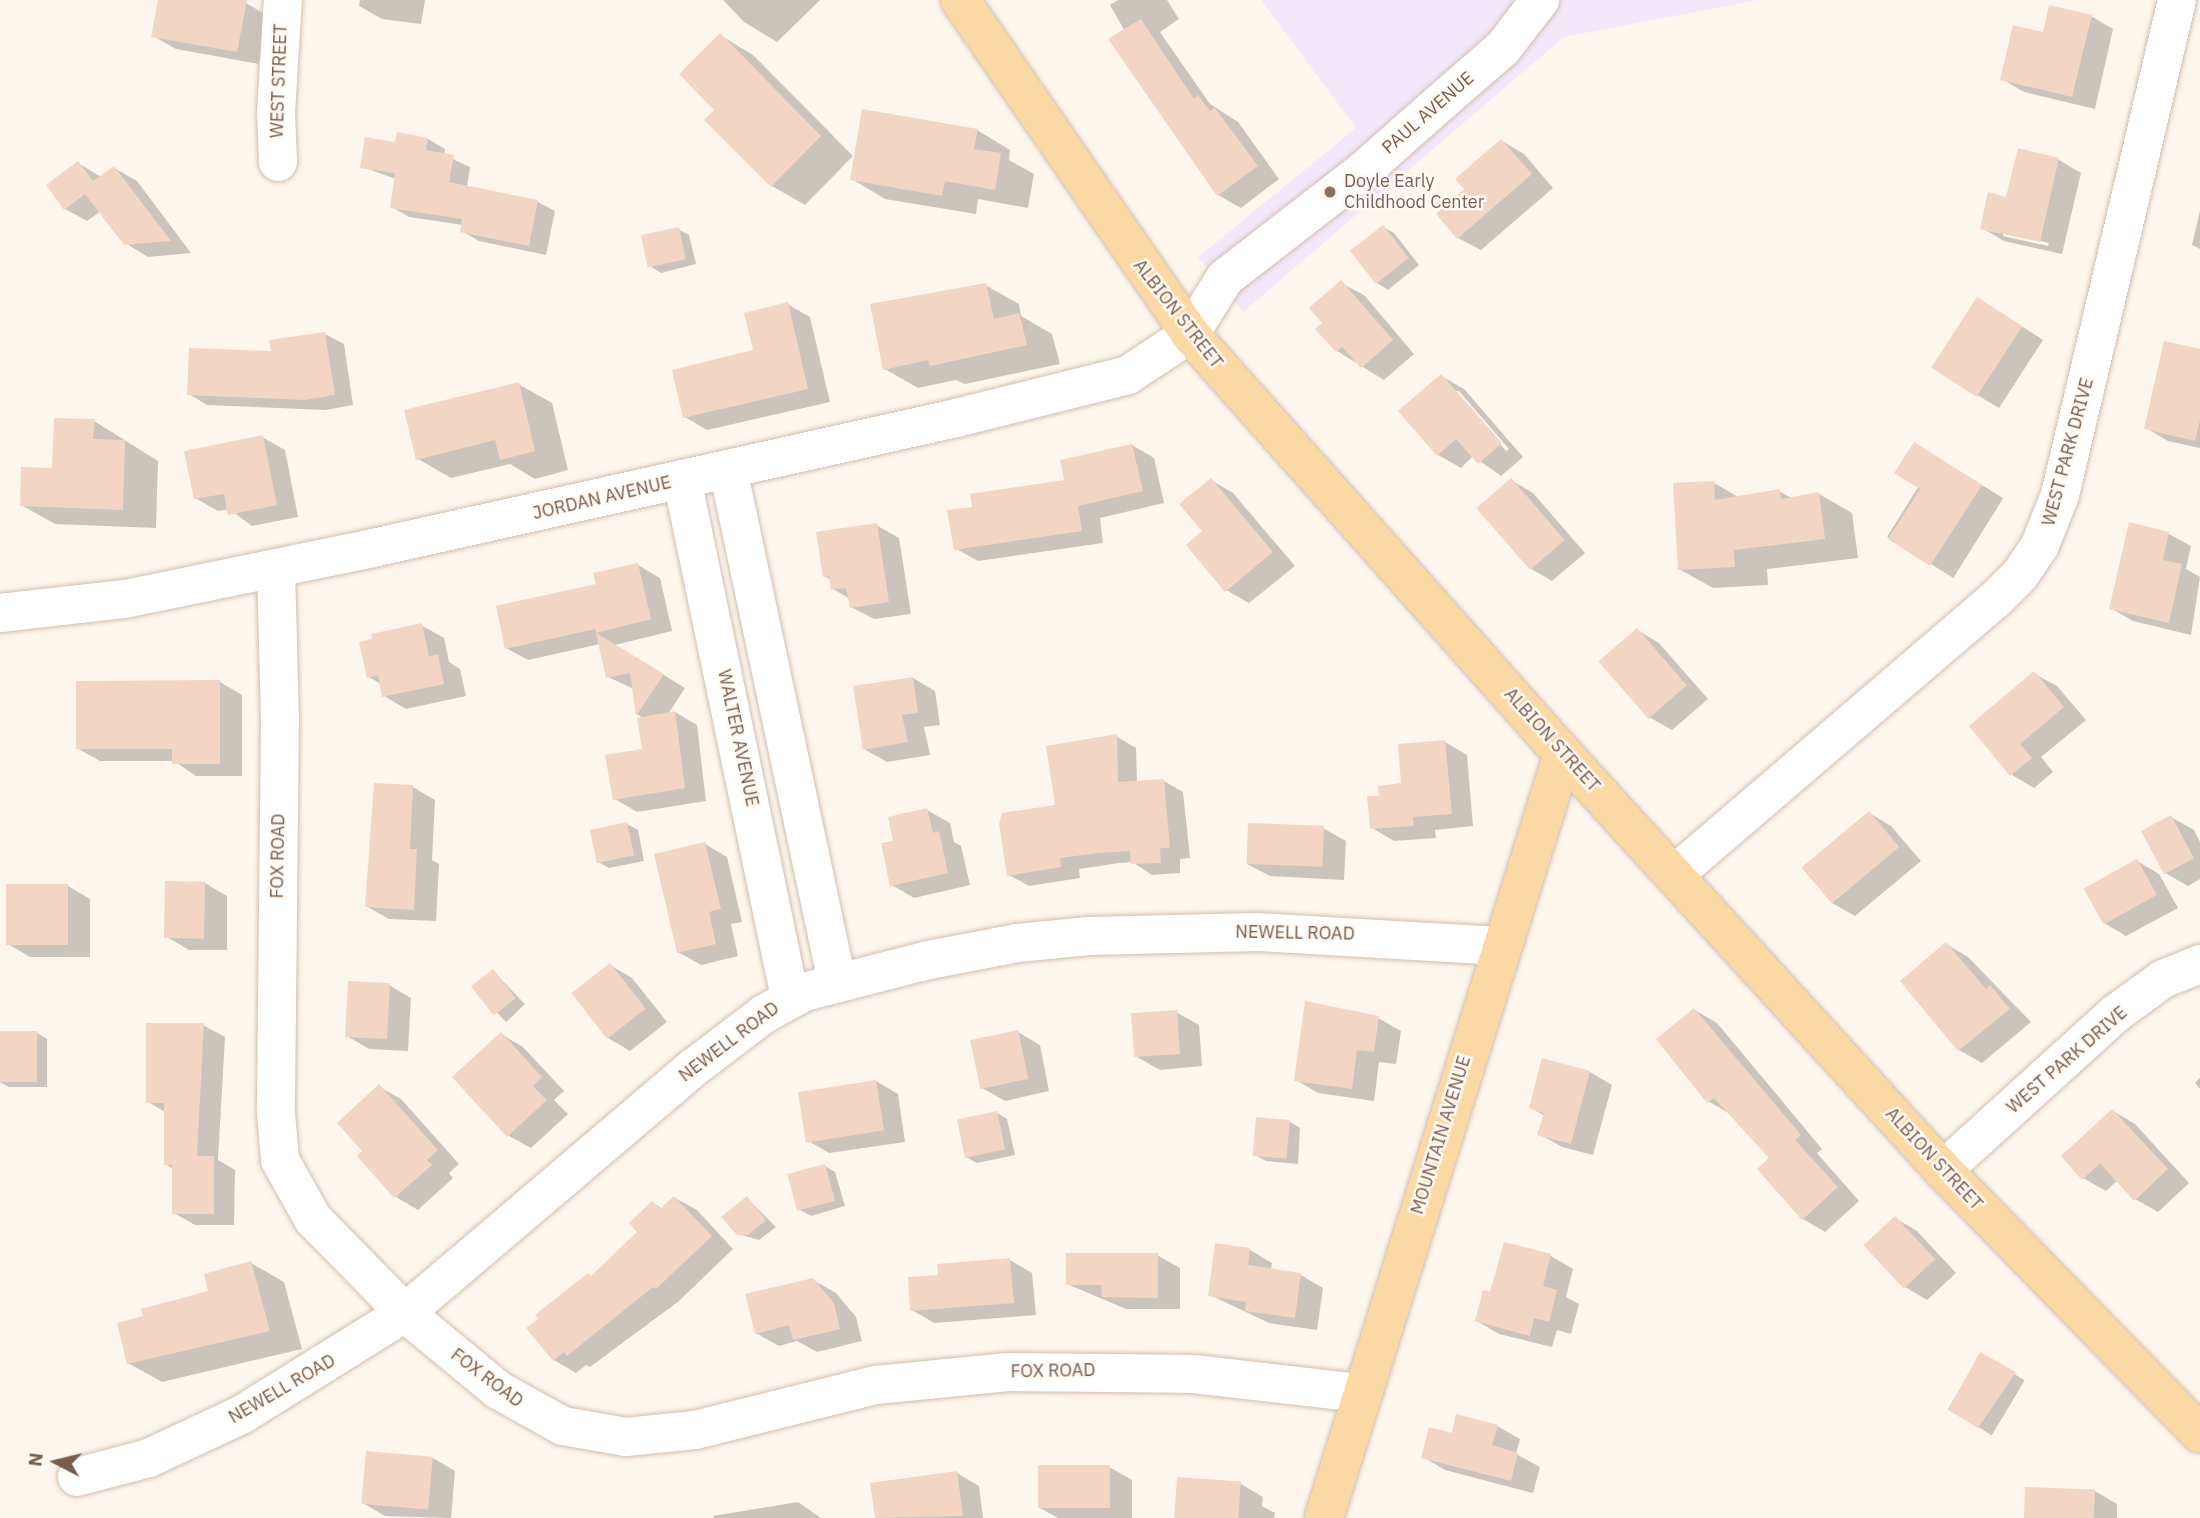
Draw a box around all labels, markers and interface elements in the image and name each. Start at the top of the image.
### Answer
street label: WEST STREET [266,23,292,139]
street label: PAUL AVENUE [1378,67,1478,159]
place label: Doyle Early Childhood Center [1344,171,1484,214]
marker: Doyle Early Childhood Center [1322,184,1338,200]
street label: ALBION STREET [1129,255,1227,373]
street label: WEST PARK DRIVE [2038,376,2098,528]
street label: JORDAN AVENUE [531,472,673,524]
street label: WALTER AVENUE [713,668,763,808]
street label: ALBION STREET [1500,684,1604,796]
street label: FOX ROAD [266,813,290,899]
street label: NEWELL ROAD [1235,921,1355,945]
street label: NEWELL ROAD [675,997,783,1087]
street label: WEST PARK DRIVE [2002,1002,2132,1118]
street label: MOUNTAIN AVENUE [1407,1053,1475,1217]
street label: ALBION STREET [1881,1103,1987,1215]
street label: FOX ROAD [447,1344,527,1412]
street label: NEWELL ROAD [225,1350,339,1428]
street label: FOX ROAD [1010,1359,1096,1383]
north arrow [21,1427,91,1497]
text: N [22,1451,48,1468]

